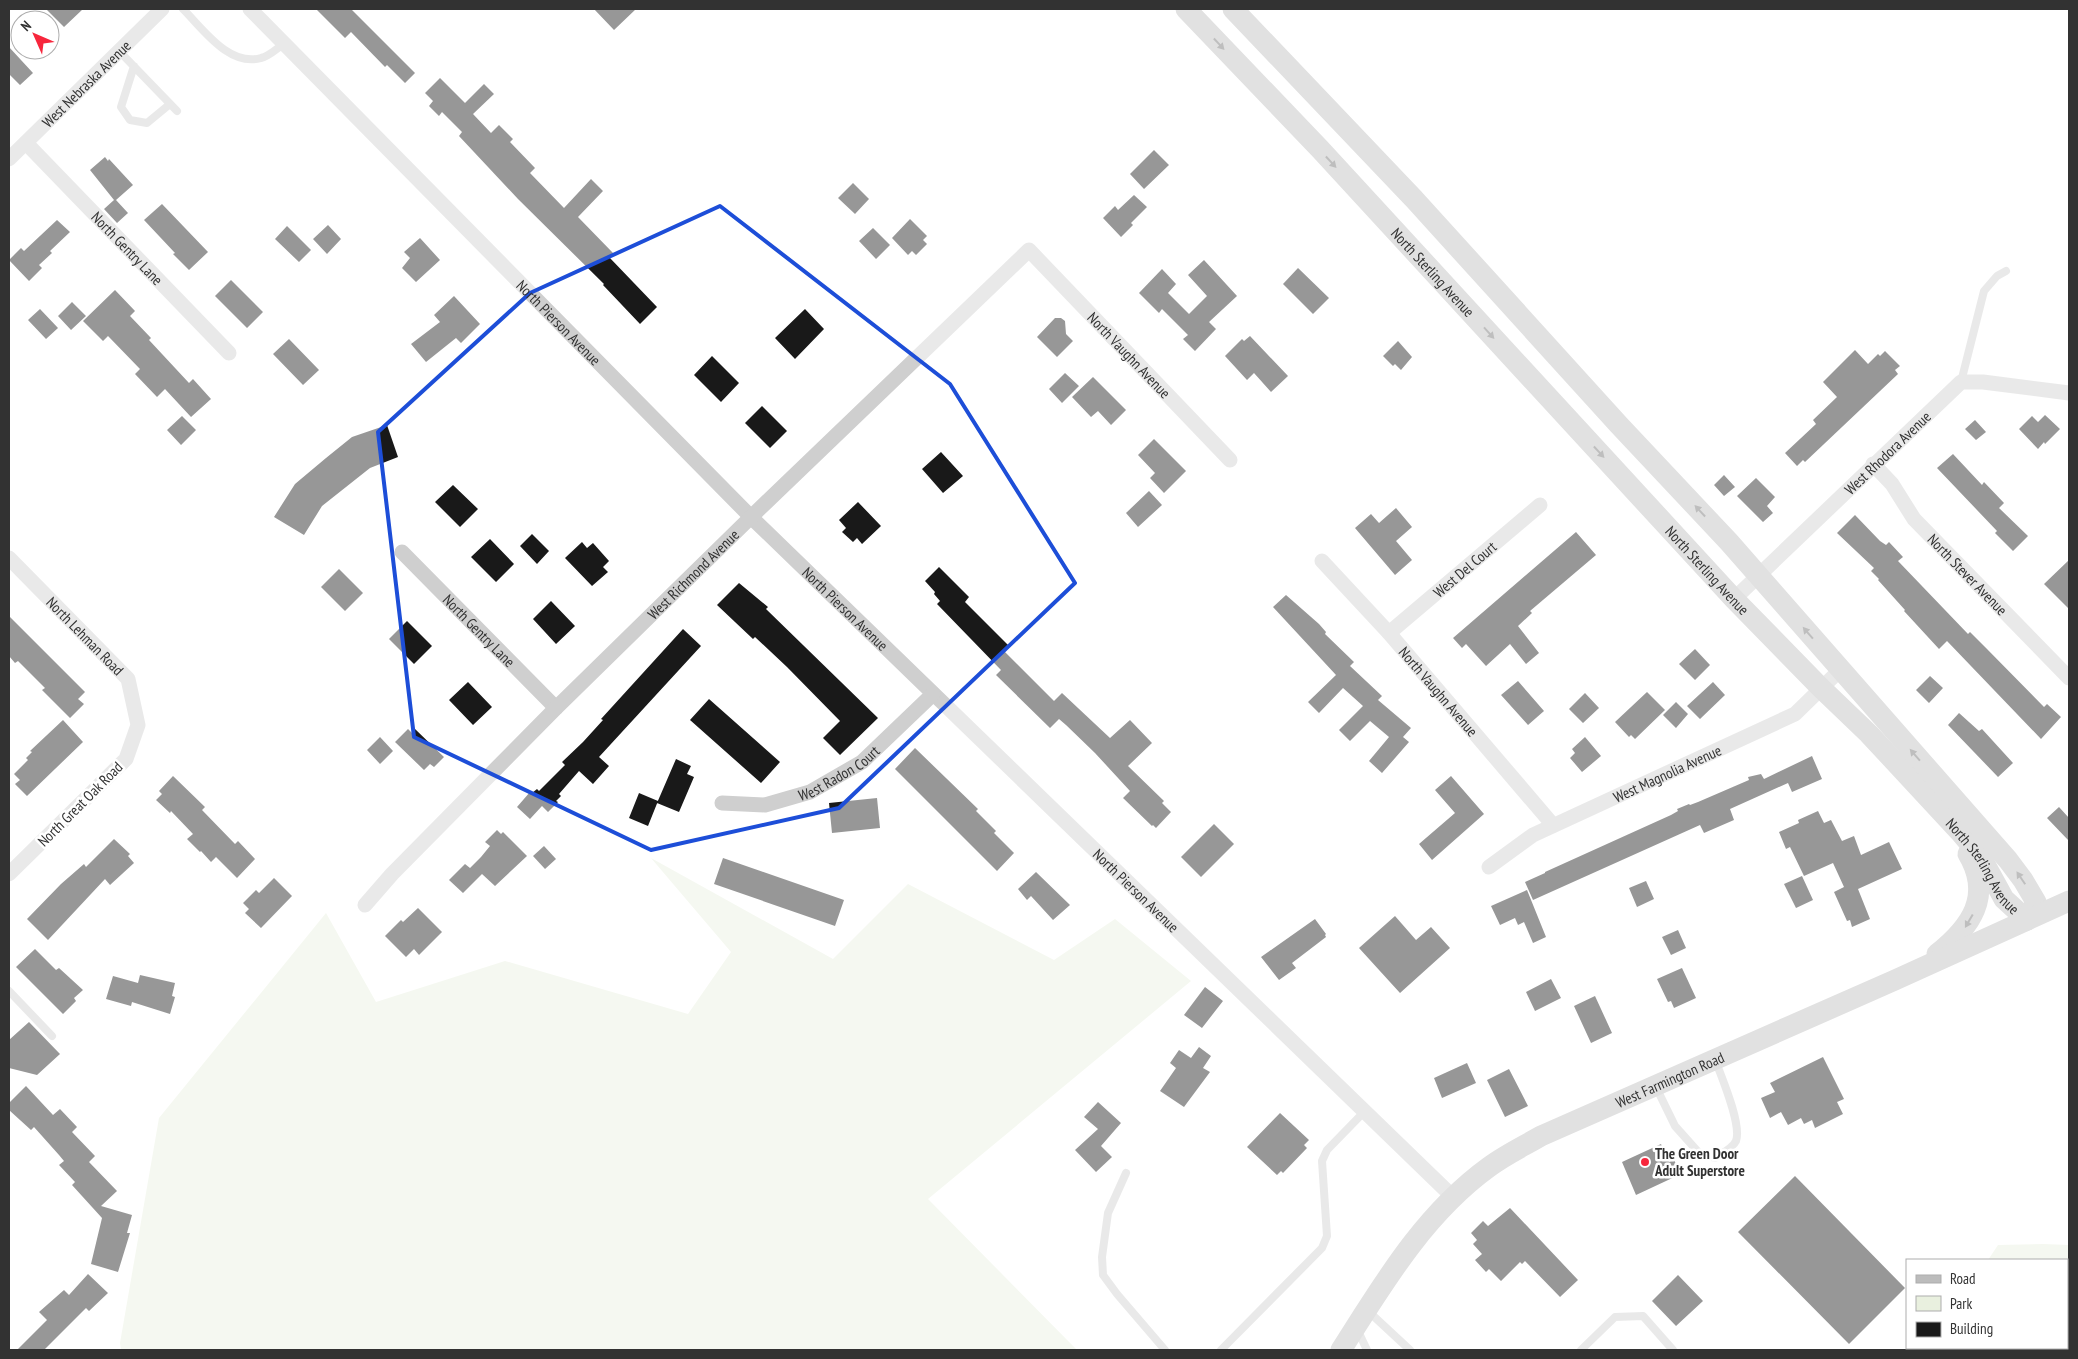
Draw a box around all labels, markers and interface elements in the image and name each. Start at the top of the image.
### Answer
north arrow [10,10,60,60]
text: N [17,17,35,35]
street label: West Nebraska Avenue [38,36,134,131]
one-way arrow [1213,38,1225,50]
one-way arrow [1325,155,1337,167]
street label: North Gentry Lane [88,207,167,289]
street label: North Sterling Avenue [1388,224,1479,321]
street label: North Pierson Avenue [513,276,605,369]
street label: North Vaughn Avenue [1084,308,1175,402]
one-way arrow [1483,326,1494,339]
street label: West Rhodora Avenue [1840,407,1934,498]
one-way arrow [1593,446,1605,458]
one-way arrow [1694,506,1706,518]
street label: North Sterling Avenue [1662,522,1753,618]
street label: West Richmond Avenue [643,525,743,623]
street label: North Stever Avenue [1924,530,2012,619]
street label: West Del Court [1429,537,1500,601]
street label: North Pierson Avenue [799,563,892,654]
street label: North Gentry Lane [439,590,519,671]
street label: North Lehman Road [43,592,128,679]
one-way arrow [1802,627,1814,639]
street label: North Vaughn Avenue [1395,643,1482,740]
street label: West Magnolia Avenue [1610,740,1724,806]
street label: West Radon Court [796,741,883,804]
one-way arrow [1909,749,1921,761]
street label: North Great Oak Road [34,758,126,850]
street label: North Sterling Avenue [1942,814,2023,918]
street label: North Pierson Avenue [1089,844,1183,936]
one-way arrow [2016,871,2026,884]
one-way arrow [1965,913,1973,928]
street label: West Farmington Road [1612,1047,1727,1112]
place label: The Green Door Adult Superstore [1654,1144,1745,1180]
marker: The Green Door Adult Superstore [1639,1156,1651,1168]
legend [1906,1259,2068,1349]
text: Road [1950,1269,1976,1288]
text: Park [1950,1294,1972,1313]
text: Building [1950,1319,1993,1338]

